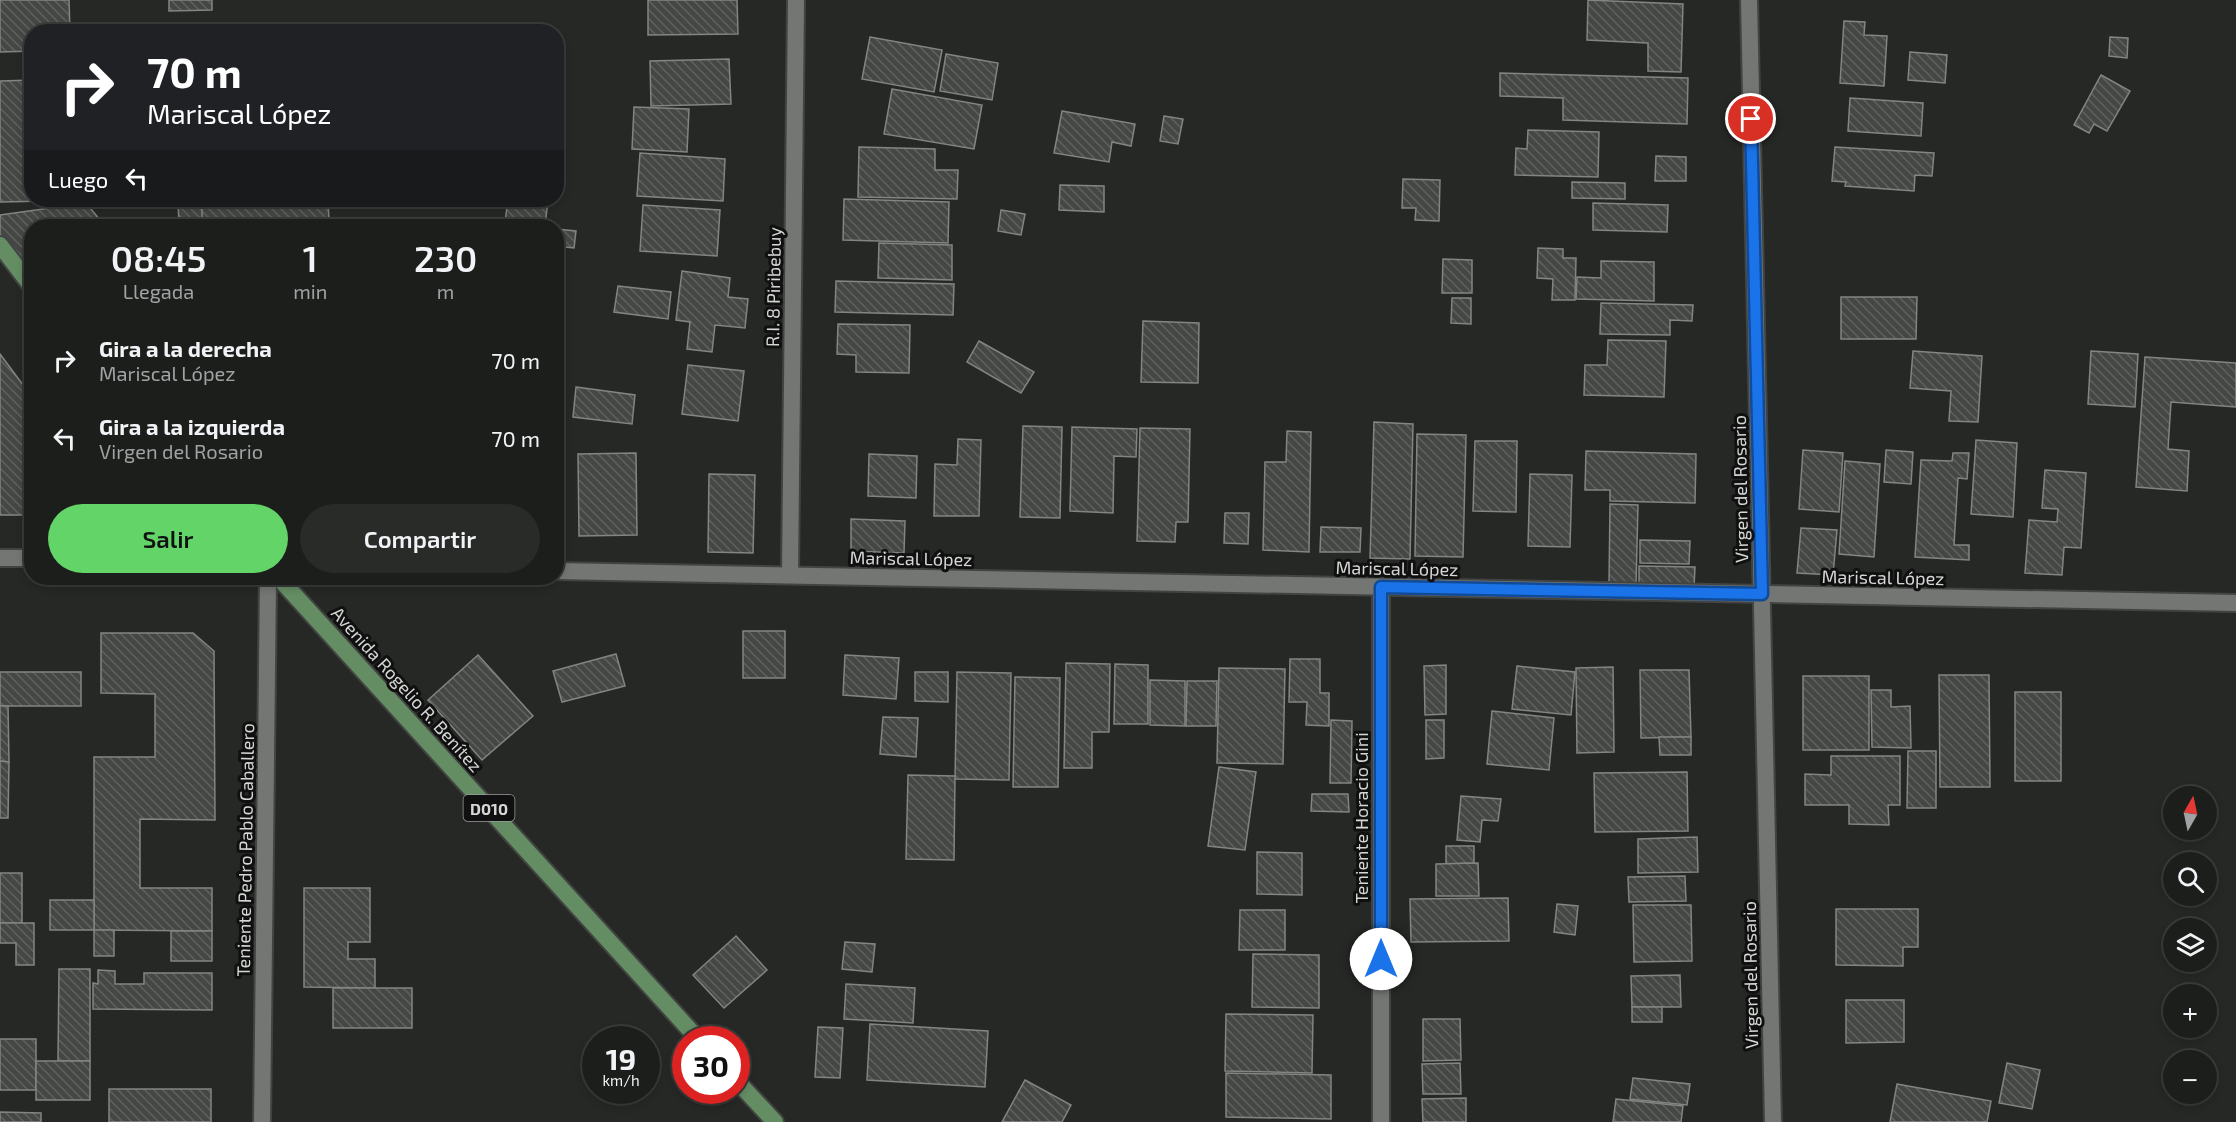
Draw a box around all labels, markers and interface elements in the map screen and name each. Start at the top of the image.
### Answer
text: 70 m [147,46,242,96]
icon: right [48,48,126,126]
pin [1725,93,1776,144]
text: Mariscal López [147,97,331,129]
icon: arrive [1734,102,1767,135]
icon: left [120,162,153,195]
text: Luego [48,166,108,192]
street label: R.I. 8 Piribebuy [761,226,785,347]
text: 08:45 [111,236,206,279]
text: 1 [303,236,318,279]
text: 230 [414,236,477,279]
text: Llegada [123,279,194,303]
text: min [293,279,327,303]
text: m [437,279,454,303]
text: Gira a la derecha [99,335,272,361]
icon: right [48,344,81,377]
text: 70 m [491,347,540,373]
text: Mariscal López [99,361,235,385]
text: Gira a la izquierda [99,413,285,439]
street label: Virgen del Rosario [1728,415,1752,563]
icon: left [48,422,81,455]
text: 70 m [491,425,540,451]
text: Virgen del Rosario [99,439,263,463]
button: Salir [48,504,288,573]
button: Compartir [300,504,540,573]
street label: Mariscal López [849,546,973,570]
street label: Mariscal López [1335,556,1459,580]
street label: Mariscal López [1821,565,1945,589]
street label: Avenida Rogelio R. Benítez [327,602,487,776]
street label: Teniente Pedro Pablo Caballero [232,723,258,977]
street label: Teniente Horacio Gini [1350,732,1372,904]
north arrow [2163,786,2217,840]
map controls [2163,786,2217,1104]
road number: D010 [464,795,514,821]
button: search [2163,852,2217,906]
street label: Virgen del Rosario [1738,901,1762,1049]
button: layers [2163,918,2217,972]
position arrow [1349,927,1413,991]
button: + [2163,984,2217,1038]
speed limit sign: 30 [672,1026,750,1104]
text: 19 [606,1040,636,1076]
button: − [2163,1050,2217,1104]
text: km/h [602,1071,640,1089]

